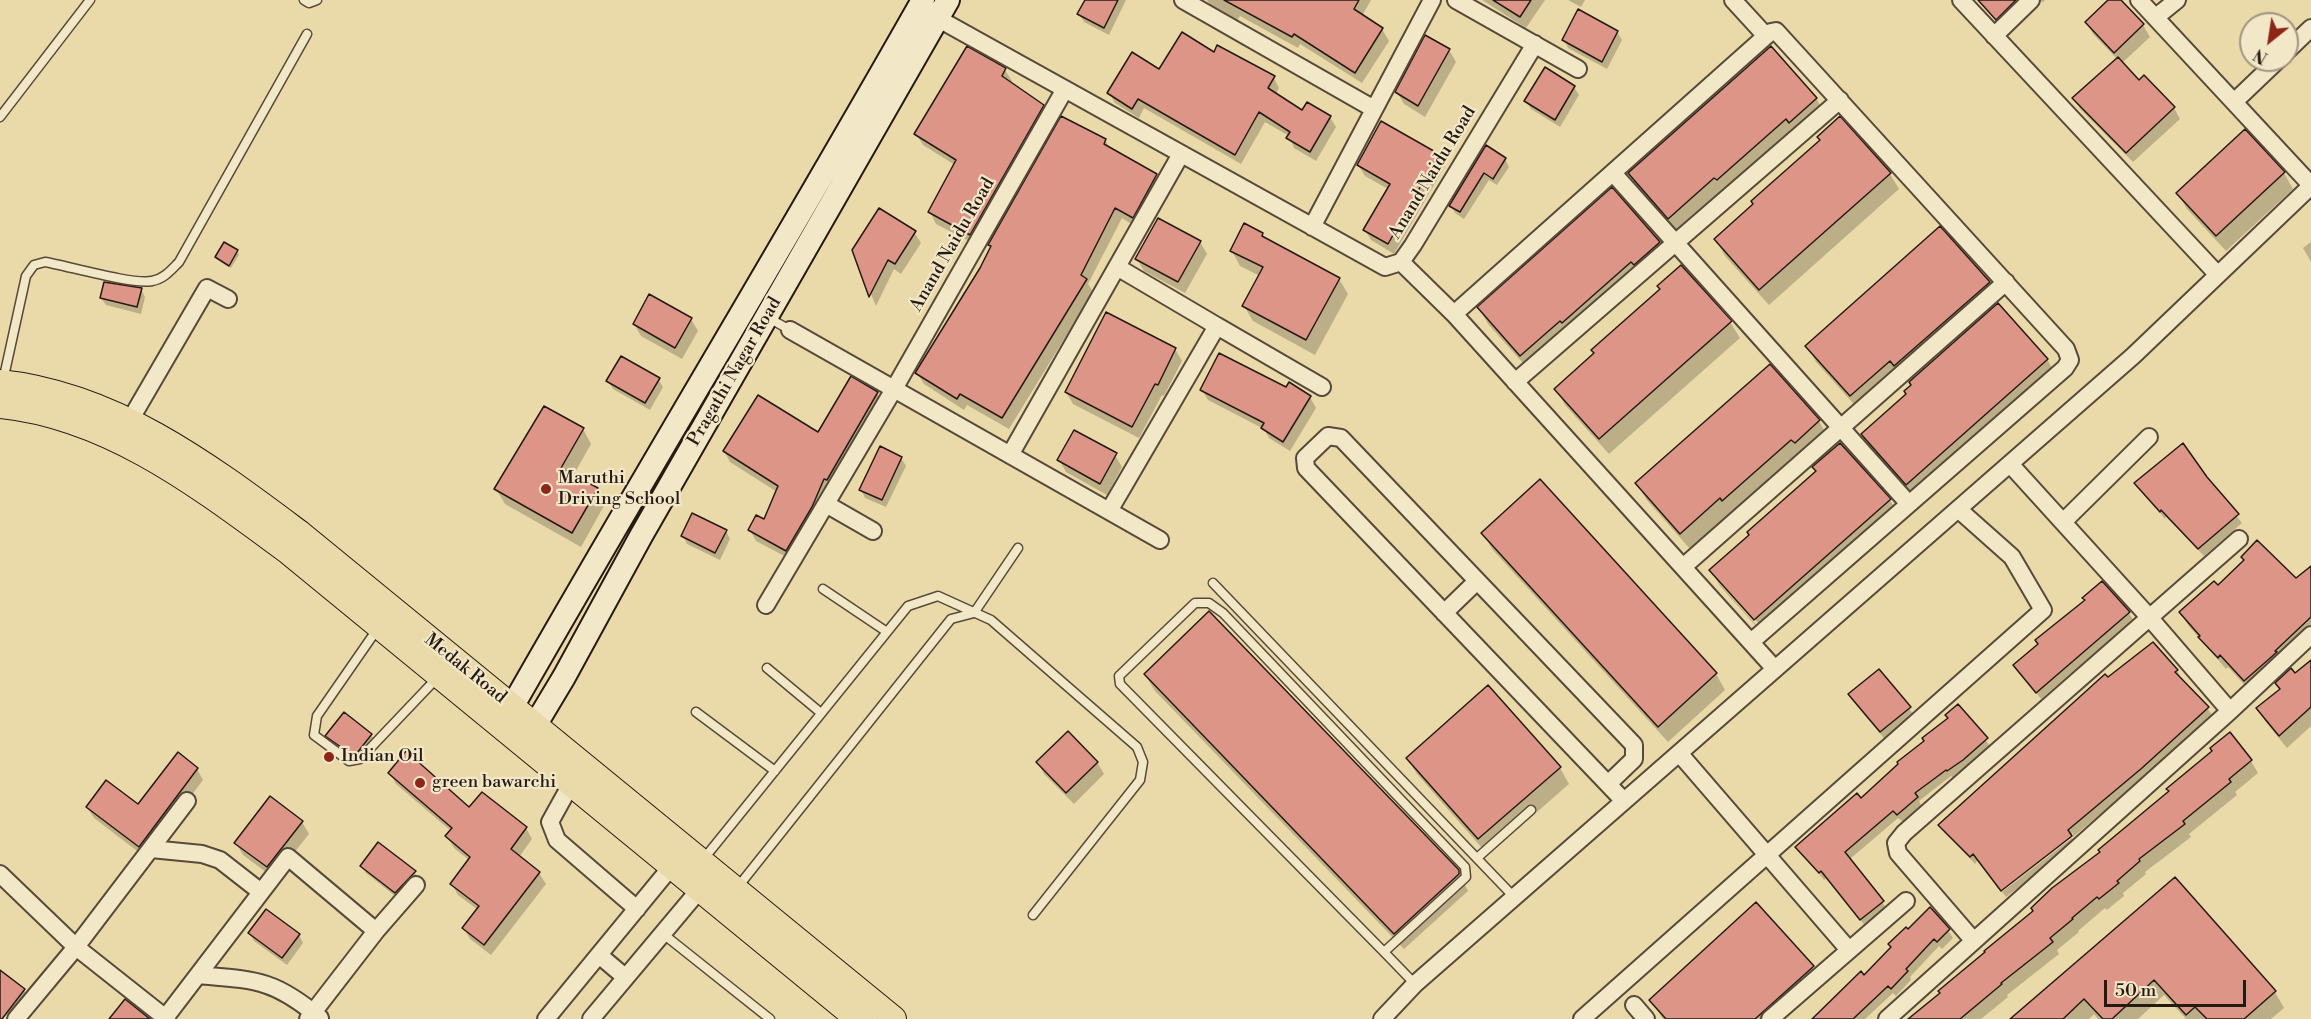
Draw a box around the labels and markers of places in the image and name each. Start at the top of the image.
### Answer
place label: Maruthi Driving School [558,468,680,510]
marker: Maruthi Driving School [539,482,553,496]
place label: Indian Oil [341,746,424,768]
marker: Indian Oil [322,750,336,764]
place label: green bawarchi [432,772,556,794]
marker: green bawarchi [413,776,427,790]

